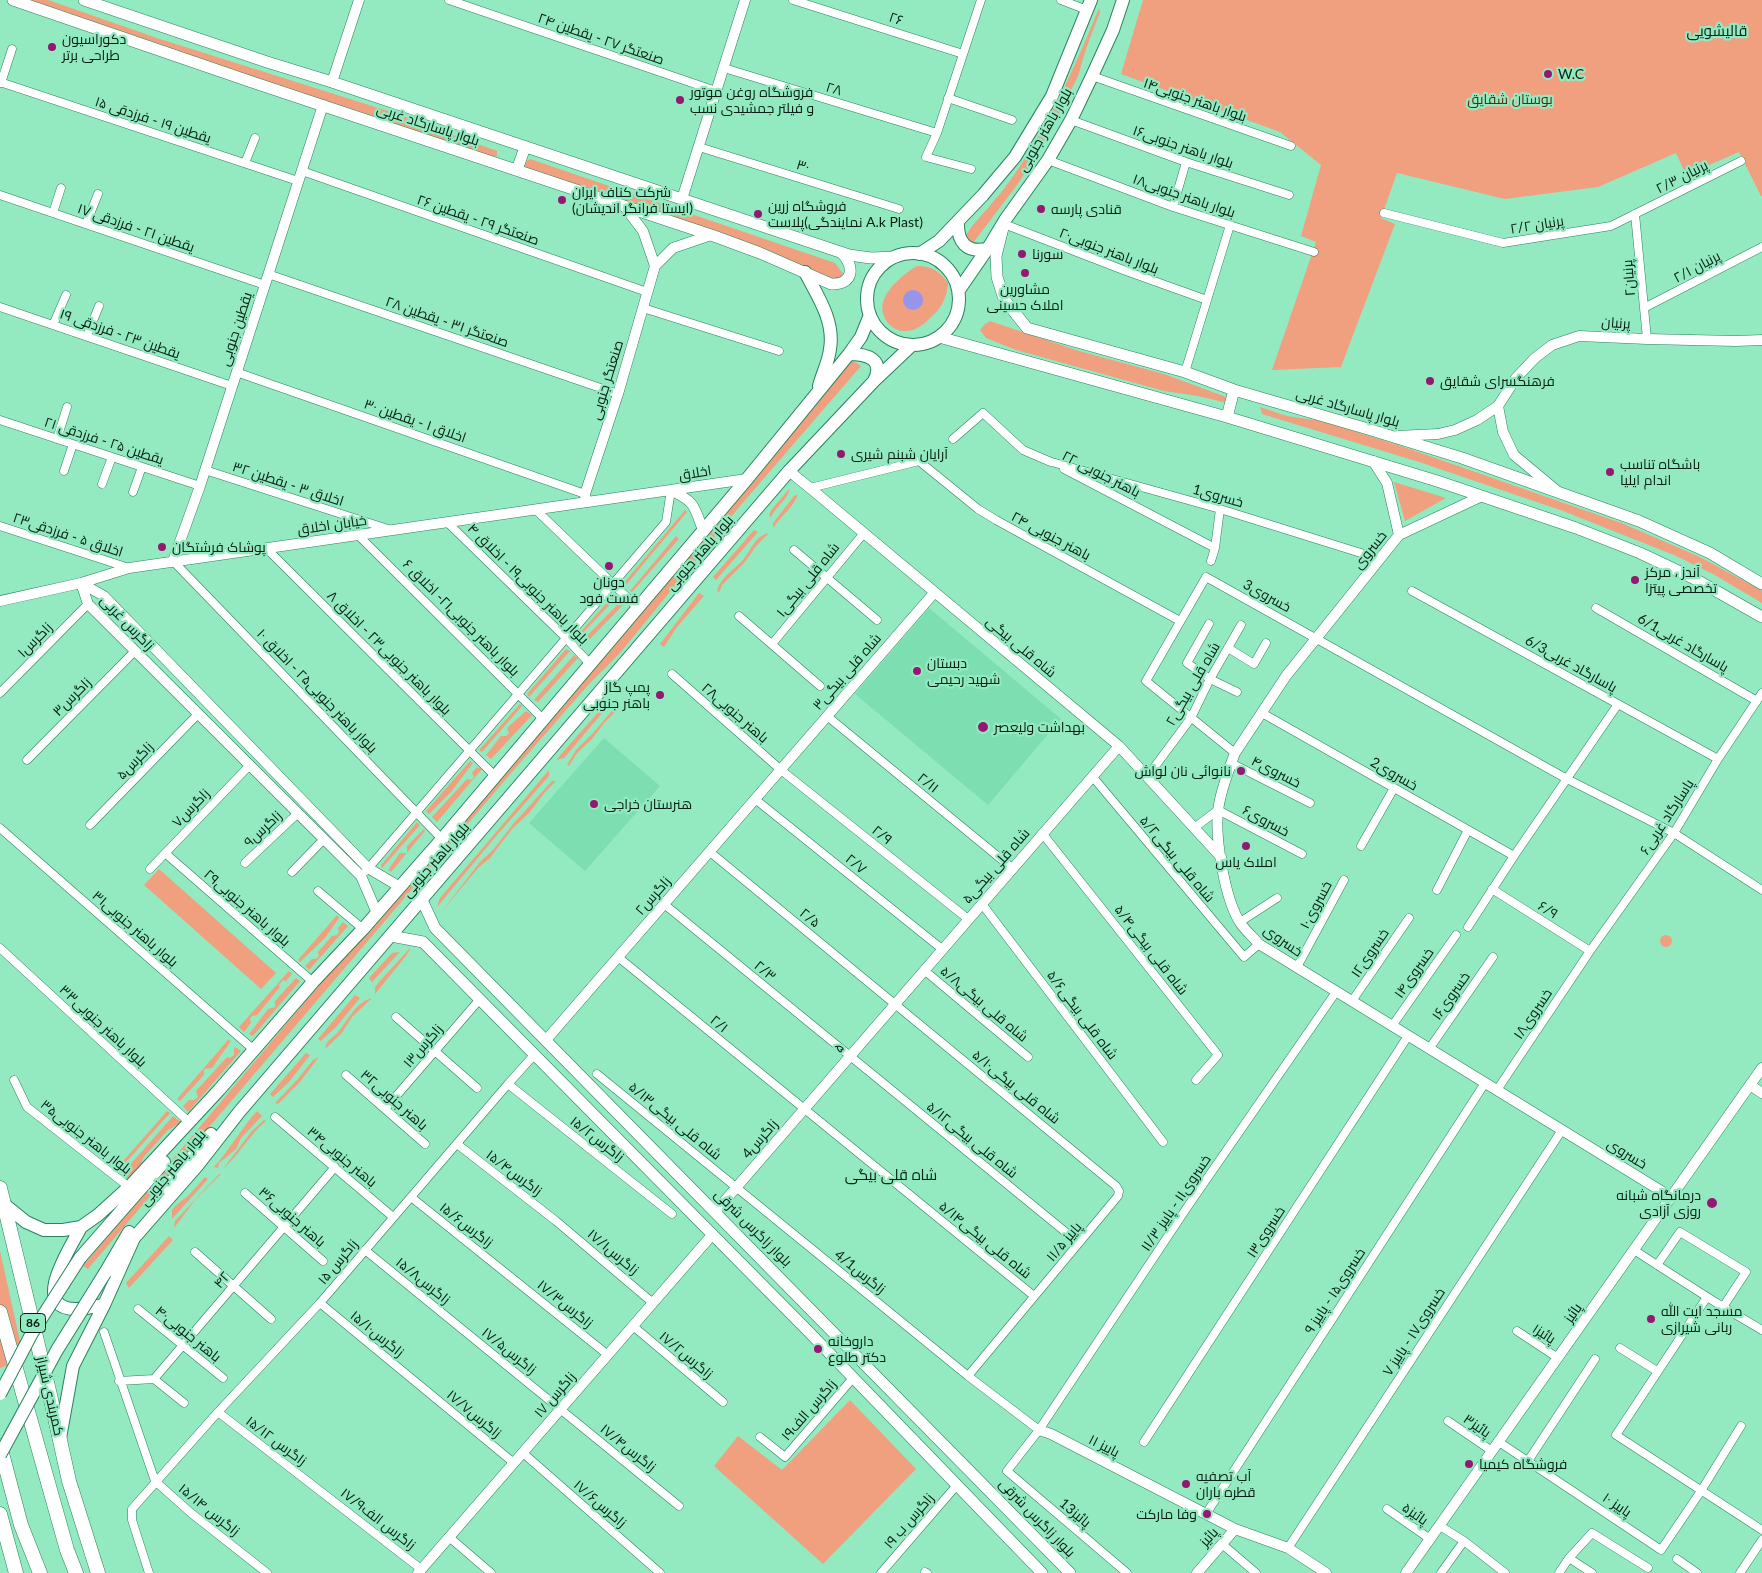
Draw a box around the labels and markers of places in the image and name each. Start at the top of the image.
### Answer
place label: دکوراسیون طراحی برتر [62,31,126,64]
marker: دکوراسیون طراحی برتر [46,41,58,53]
place label: W.C [1558,66,1584,82]
marker: W.C [1542,68,1554,80]
place label: فروشگاه روغن موتور و فیلتر جمشیدی نسب [690,84,814,116]
marker: فروشگاه روغن موتور و فیلتر جمشیدی نسب [674,94,686,106]
place label: شرکت کناف ایران (ایستا فرانگر اندیشان) [572,184,693,216]
marker: شرکت کناف ایران (ایستا فرانگر اندیشان) [556,194,568,206]
place label: فروشگاه زرین پلاست(نمایندگی A.k Plast) [768,198,923,230]
place label: قنادی پارسه [1051,201,1122,217]
marker: قنادی پارسه [1035,203,1047,215]
marker: فروشگاه زرین پلاست(نمایندگی A.k Plast) [752,208,764,220]
place label: سورنا [1032,246,1063,262]
marker: سورنا [1016,248,1028,260]
marker: مشاورین املاک حسینی [1019,267,1031,279]
place label: مشاورین املاک حسینی [986,281,1064,314]
place label: فرهنگسرای شقایق [1440,373,1555,389]
marker: فرهنگسرای شقایق [1424,375,1436,387]
place label: آرایان شبنم شیری [851,446,948,462]
marker: آرایان شبنم شیری [835,448,847,460]
place label: باشگاه تناسب اندام ایلیا [1620,456,1700,488]
marker: باشگاه تناسب اندام ایلیا [1604,466,1616,478]
place label: پوشاک فرشتگان [172,539,266,555]
marker: پوشاک فرشتگان [156,541,168,553]
marker: دونان فست فود [603,560,615,572]
place label: آندز ، مرکز تخصصی پیتزا [1645,564,1717,596]
place label: دونان فست فود [580,574,638,606]
marker: آندز ، مرکز تخصصی پیتزا [1629,574,1641,586]
place label: دبستان شهید رحیمی [927,655,1000,688]
marker: دبستان شهید رحیمی [911,665,923,677]
place label: پمپ گاز باهنر جنوبی [583,679,650,712]
marker: پمپ گاز باهنر جنوبی [654,689,666,701]
place label: بهداشت ولیعصر [994,719,1085,735]
marker: بهداشت ولیعصر [976,720,990,734]
place label: نانوائی نان لواش [1134,763,1231,779]
marker: نانوائی نان لواش [1235,765,1247,777]
place label: هنرستان خراجی [604,796,692,812]
marker: هنرستان خراجی [588,798,600,810]
marker: املاک یاس [1240,840,1252,852]
place label: املاک یاس [1215,854,1277,870]
place label: درمانگاه شبانه روزی آزادی [1616,1187,1701,1220]
marker: درمانگاه شبانه روزی آزادی [1705,1196,1719,1210]
place label: مسجد ایت الله ربانی شیرازی [1661,1303,1743,1335]
marker: مسجد ایت الله ربانی شیرازی [1645,1313,1657,1325]
place label: داروخانه دکتر طلوع [828,1333,886,1365]
marker: داروخانه دکتر طلوع [812,1343,824,1355]
place label: فروشگاه کیمیا [1479,1456,1567,1472]
marker: فروشگاه کیمیا [1463,1458,1475,1470]
place label: آب تصفیه قطره باران [1196,1468,1256,1500]
marker: آب تصفیه قطره باران [1180,1478,1192,1490]
place label: وفا مارکت [1136,1506,1197,1522]
marker: وفا مارکت [1201,1508,1213,1520]

